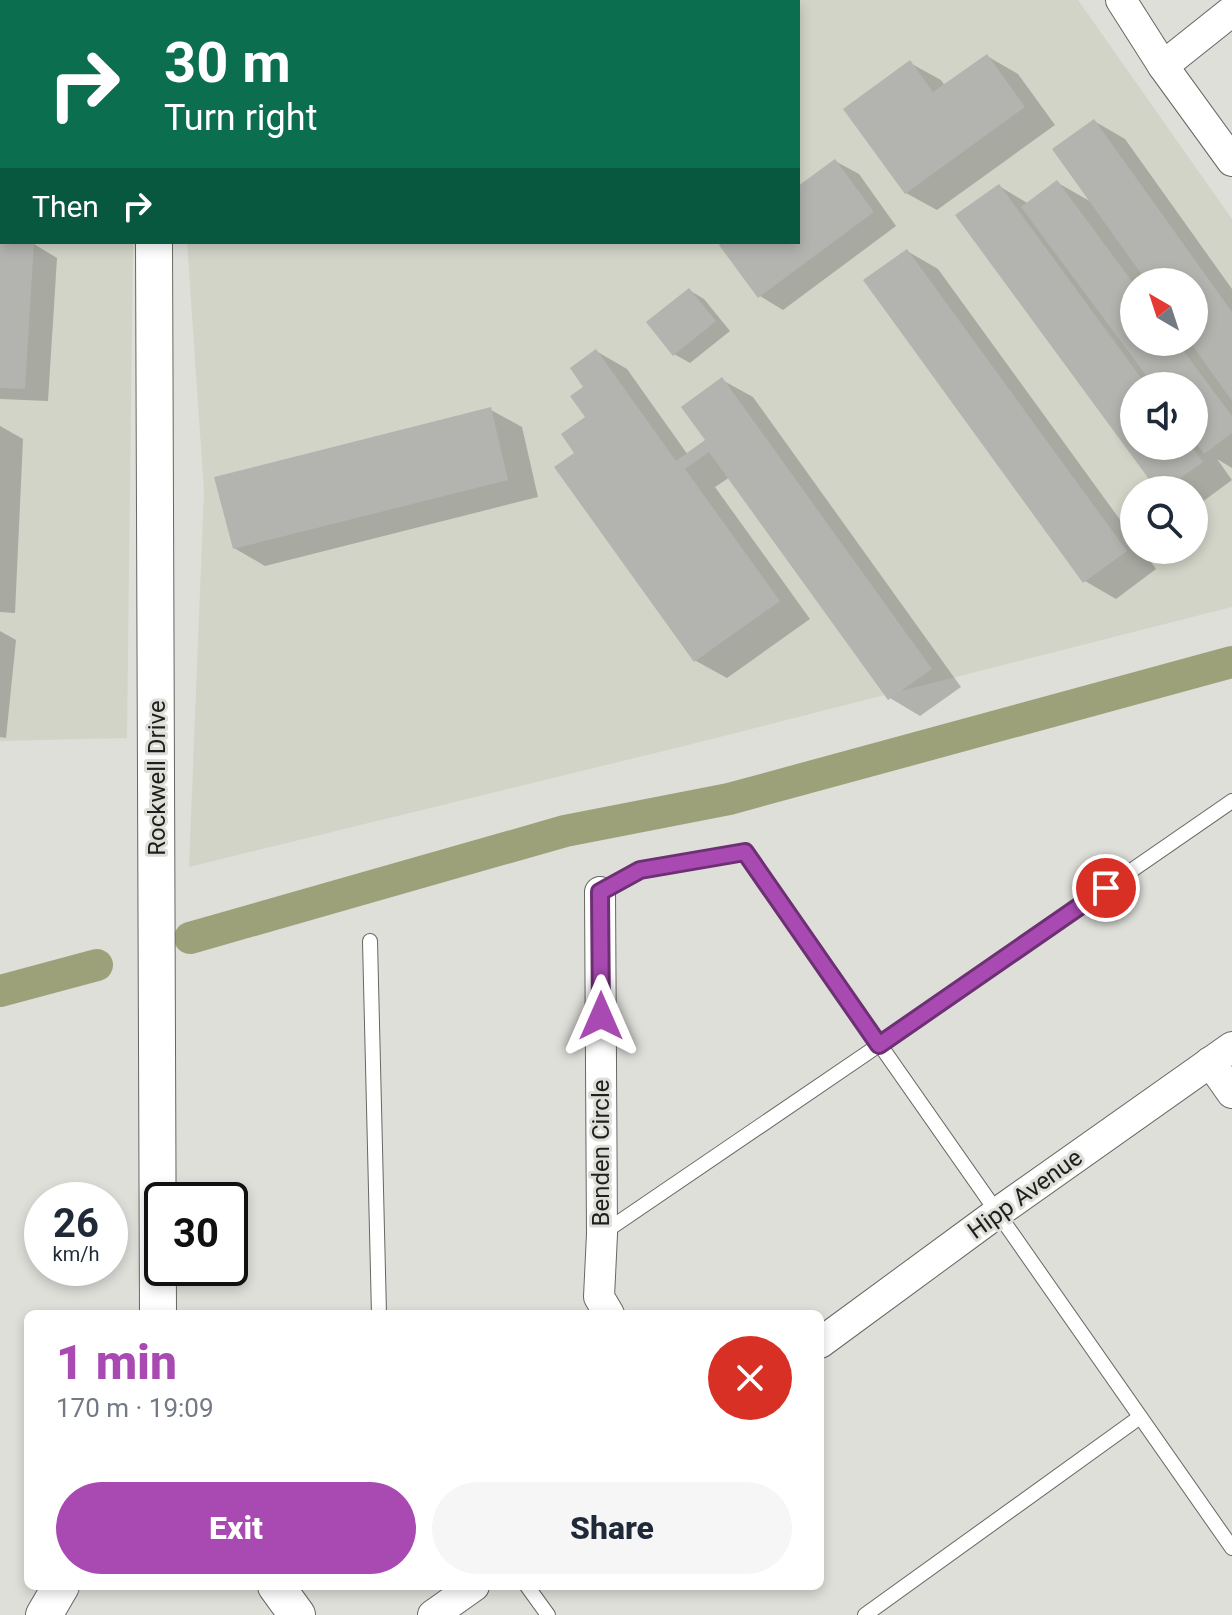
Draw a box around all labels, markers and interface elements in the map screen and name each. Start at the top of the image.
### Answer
text: 30 m [164,30,291,96]
icon: right [32,32,136,136]
text: Turn right [164,97,317,139]
icon: right [115,184,159,228]
text: Then [32,189,99,224]
north arrow [1120,268,1208,356]
map controls [1120,268,1208,564]
button: sound [1120,372,1208,460]
button: search [1120,476,1208,564]
street label: Rockwell Drive [143,700,171,856]
pin [1072,854,1140,922]
icon: arrive [1084,866,1128,910]
position arrow [559,974,643,1058]
street label: Benden Circle [587,1080,615,1226]
street label: Hipp Avenue [962,1143,1088,1245]
speed limit sign: 30 [144,1182,248,1286]
text: 26 [53,1200,99,1247]
text: km/h [53,1242,99,1266]
text: 1 min [56,1334,177,1391]
button: close [708,1336,792,1420]
text: 170 m · 19:09 [56,1393,214,1423]
button: Exit [56,1482,416,1574]
button: Share [432,1482,792,1574]

